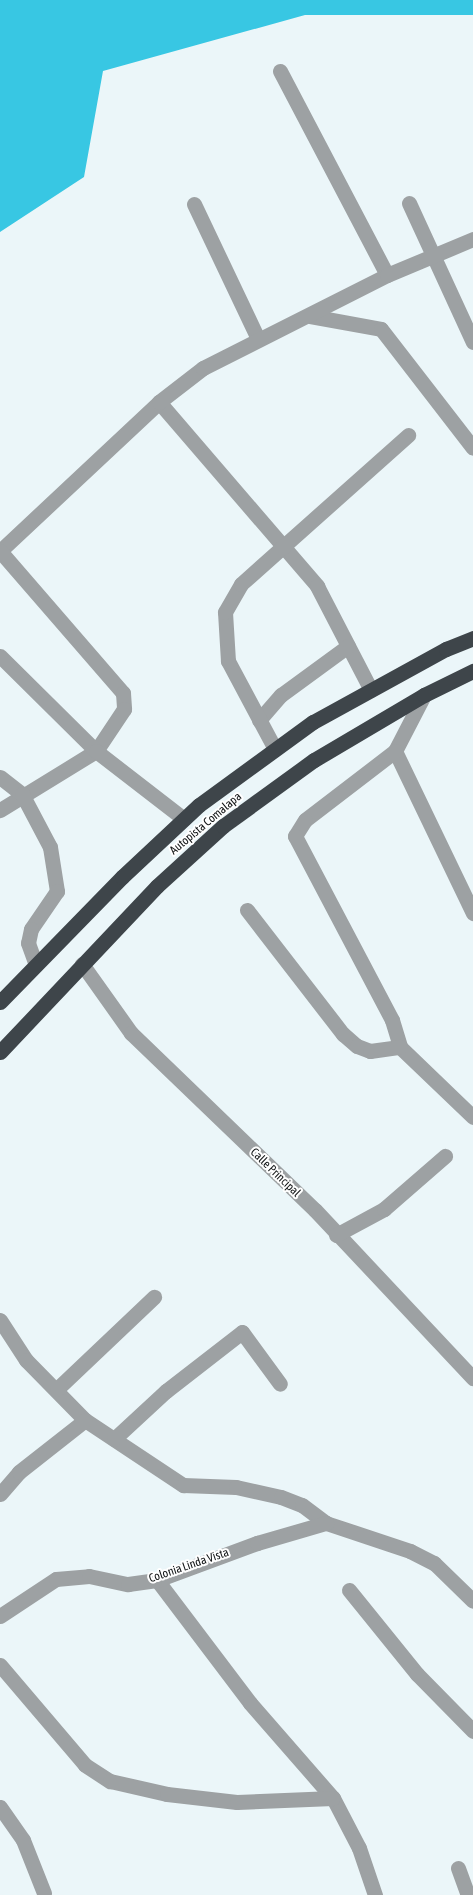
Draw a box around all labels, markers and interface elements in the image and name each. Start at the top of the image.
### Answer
street label: Autopista Comalapa [167,790,245,858]
street label: Calle Principal [247,1146,303,1200]
street label: Colonia Linda Vista [147,1546,231,1586]

